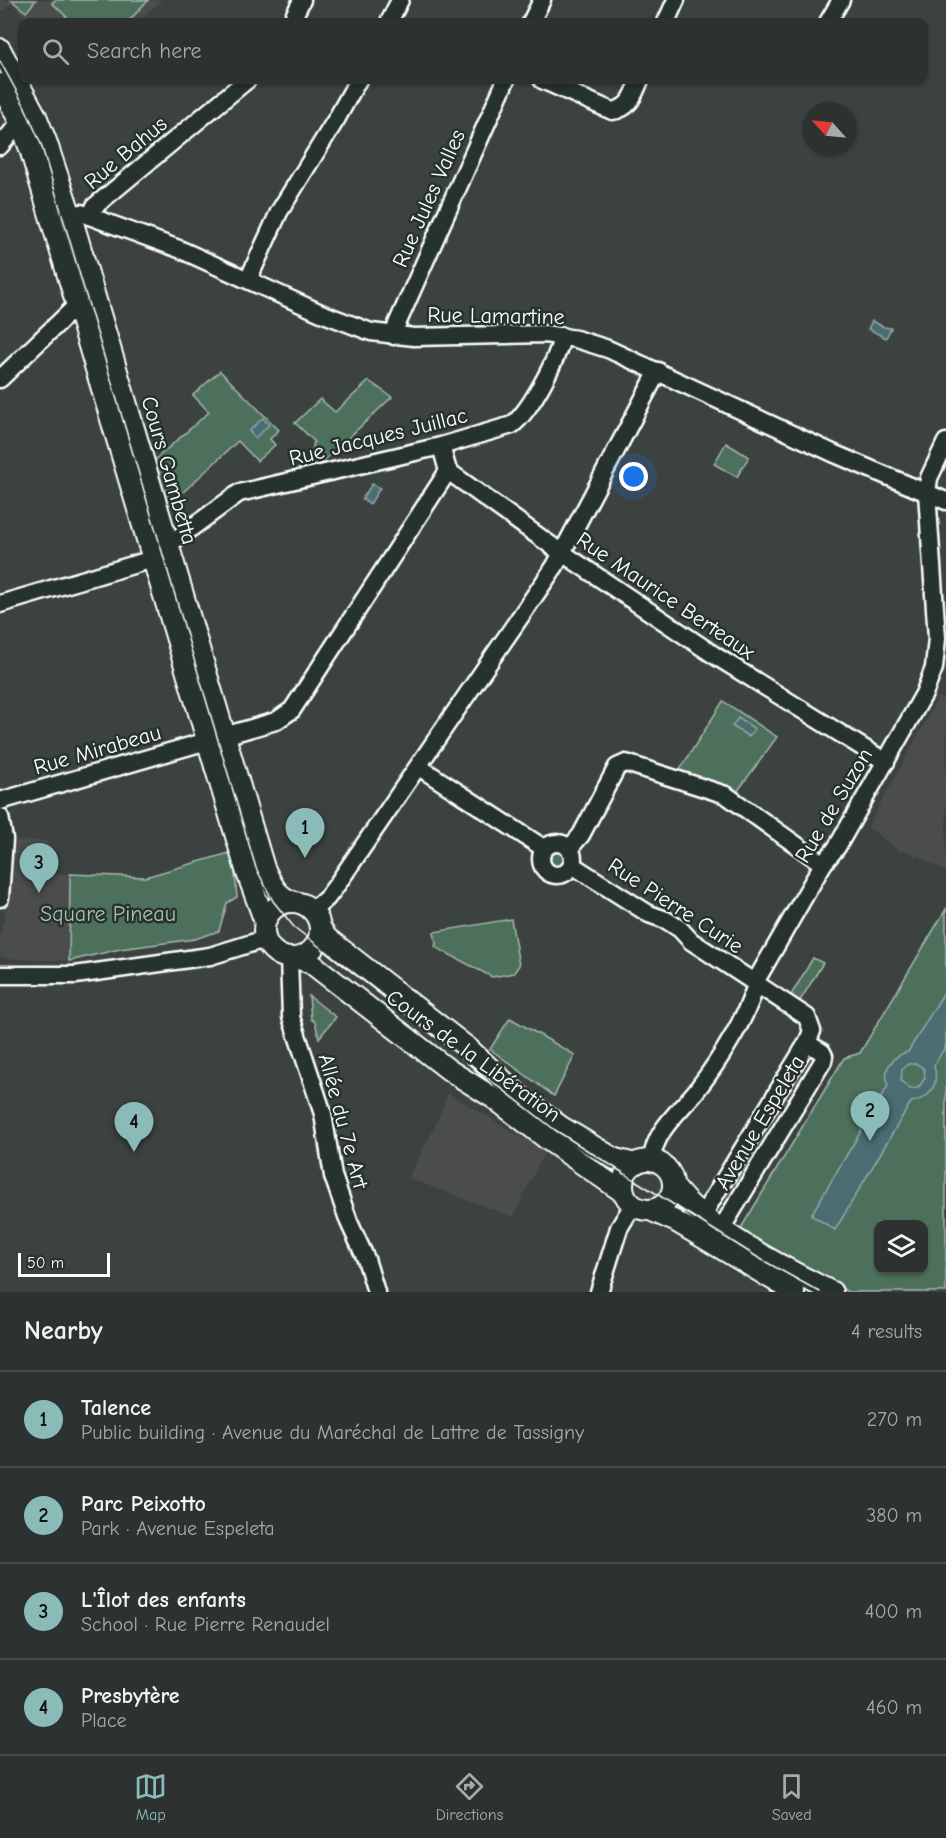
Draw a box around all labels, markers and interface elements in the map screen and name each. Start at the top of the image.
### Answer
search box [18,18,928,84]
icon: search [39,35,72,68]
text: Search here [87,38,202,64]
north arrow [802,102,856,156]
street label: Rue Bahus [79,111,172,195]
street label: Rue Jules Valles [387,125,471,271]
street label: Rue Lamartine [427,302,565,330]
street label: Cours Gambetta [135,393,203,547]
street label: Rue Jacques Juillac [286,402,470,472]
your location [619,462,648,491]
street label: Rue Maurice Berteaux [571,526,760,666]
street label: Rue Mirabeau [31,719,164,781]
street label: Rue de Suzon [789,744,878,867]
pin: 1 [286,808,324,858]
pin: 3 [20,844,58,893]
street label: Rue Pierre Curie [603,852,748,959]
park label: Square Pineau [40,901,176,927]
street label: Cours de la Libération [381,984,565,1128]
street label: Allée du 7e Art [313,1051,374,1192]
street label: Avenue Espeleta [709,1051,810,1194]
pin: 2 [850,1092,890,1141]
pin: 4 [114,1102,154,1152]
map controls [874,1220,928,1274]
button: layers [874,1220,928,1274]
scale bar [18,1250,110,1278]
text: 50 m [27,1254,64,1272]
text: Nearby [24,1316,103,1346]
text: 4 results [851,1320,922,1343]
text: Talence [81,1395,151,1421]
text: 1 [40,1408,47,1431]
text: 270 m [867,1408,922,1431]
text: Public building · Avenue du Maréchal de Lattre de Tassigny [81,1421,584,1444]
text: Parc Peixotto [81,1491,206,1517]
text: 2 [39,1504,48,1527]
text: 380 m [866,1504,922,1527]
text: Park · Avenue Espeleta [81,1517,275,1540]
text: L'Îlot des enfants [81,1587,246,1613]
text: 3 [39,1600,48,1623]
text: 400 m [865,1600,922,1623]
text: School · Rue Pierre Renaudel [81,1613,330,1636]
text: Presbytère [81,1683,179,1709]
text: 4 [39,1696,48,1719]
text: 460 m [866,1696,922,1719]
text: Place [81,1709,127,1732]
tab: Map [134,1770,167,1824]
tab: Directions [436,1770,503,1824]
tab: Saved [772,1770,812,1824]

